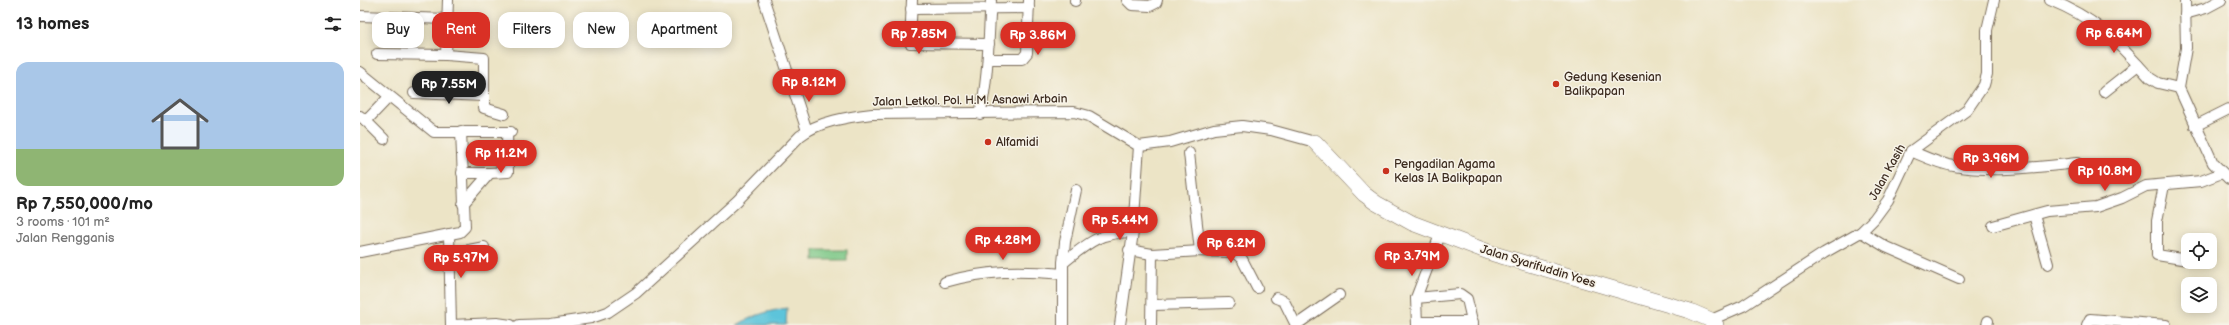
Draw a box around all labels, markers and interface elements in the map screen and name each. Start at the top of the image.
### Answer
chip: Buy [372,12,424,48]
chip: Rent [432,12,490,48]
chip: Filters [498,12,565,48]
chip: New [573,12,629,48]
chip: Apartment [637,12,732,48]
icon: filters [322,13,344,35]
text: 13 homes [16,14,89,34]
pin: Rp 6.64M [2073,20,2155,54]
pin: Rp 7.85M [878,21,960,55]
pin: Rp 3.86M [997,22,1079,56]
text: Rp 6.64M [2085,25,2143,41]
text: Rp 7.85M [891,26,947,42]
text: Rp 3.86M [1009,27,1067,43]
pin: Rp 8.12M [768,69,850,103]
place label: Gedung Kesenian Balikpapan [1564,70,1662,99]
pin: Rp 7.55M [408,71,490,105]
text: Rp 8.12M [781,74,837,90]
text: Rp 7.55M [421,76,477,92]
marker: Gedung Kesenian Balikpapan [1551,79,1561,89]
icon: home [144,88,216,160]
street label: Jalan Letkol. Pol. H.M. Asnawi Arbain [873,91,1068,110]
place label: Alfamidi [996,135,1039,150]
marker: Alfamidi [983,137,993,147]
pin: Rp 11.2M [460,140,542,174]
street label: Jalan Kasih [1866,141,1909,203]
text: Rp 11.2M [475,145,527,161]
pin: Rp 3.96M [1950,145,2032,179]
text: Rp 3.96M [1962,150,2020,166]
place label: Pengadilan Agama Kelas IA Balikpapan [1394,157,1502,186]
pin: Rp 10.8M [2064,158,2146,192]
text: Rp 10.8M [2077,163,2133,179]
marker: Pengadilan Agama Kelas IA Balikpapan [1381,166,1391,176]
text: Rp 7,550,000/mo [16,194,153,214]
pin: Rp 5.44M [1079,207,1161,241]
text: Rp 5.44M [1092,212,1148,228]
text: 3 rooms · 101 m² [16,214,110,230]
pin: Rp 4.28M [962,227,1044,261]
text: Jalan Rengganis [16,230,114,246]
pin: Rp 6.2M [1194,230,1268,264]
text: Rp 4.28M [974,232,1032,248]
map controls [2181,233,2217,313]
button: locate [2181,233,2217,269]
text: Rp 6.2M [1206,235,1256,251]
street label: Jalan Syarifuddin Yoes [1478,242,1598,291]
pin: Rp 3.79M [1371,243,1453,277]
pin: Rp 5.97M [420,245,502,279]
text: Rp 3.79M [1384,248,1440,264]
text: Rp 5.97M [433,250,489,266]
button: layers [2181,277,2217,313]

